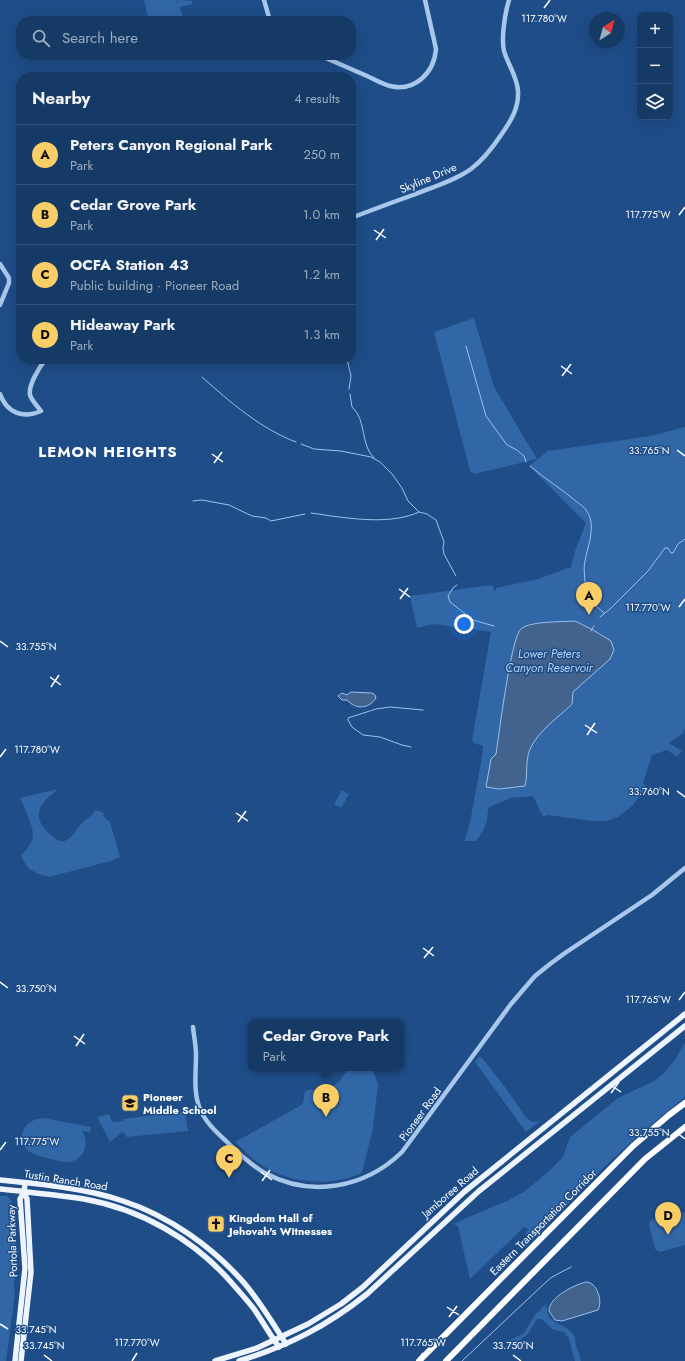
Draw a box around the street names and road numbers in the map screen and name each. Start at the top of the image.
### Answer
street label: Skyline Drive [397,159,459,197]
street label: Pioneer Road [395,1084,445,1144]
street label: Jamboree Road [417,1163,482,1223]
street label: Eastern Transportation Corridor [486,1165,600,1279]
street label: Tustin Ranch Road [23,1166,109,1194]
street label: Portola Parkway [3,1204,21,1278]

